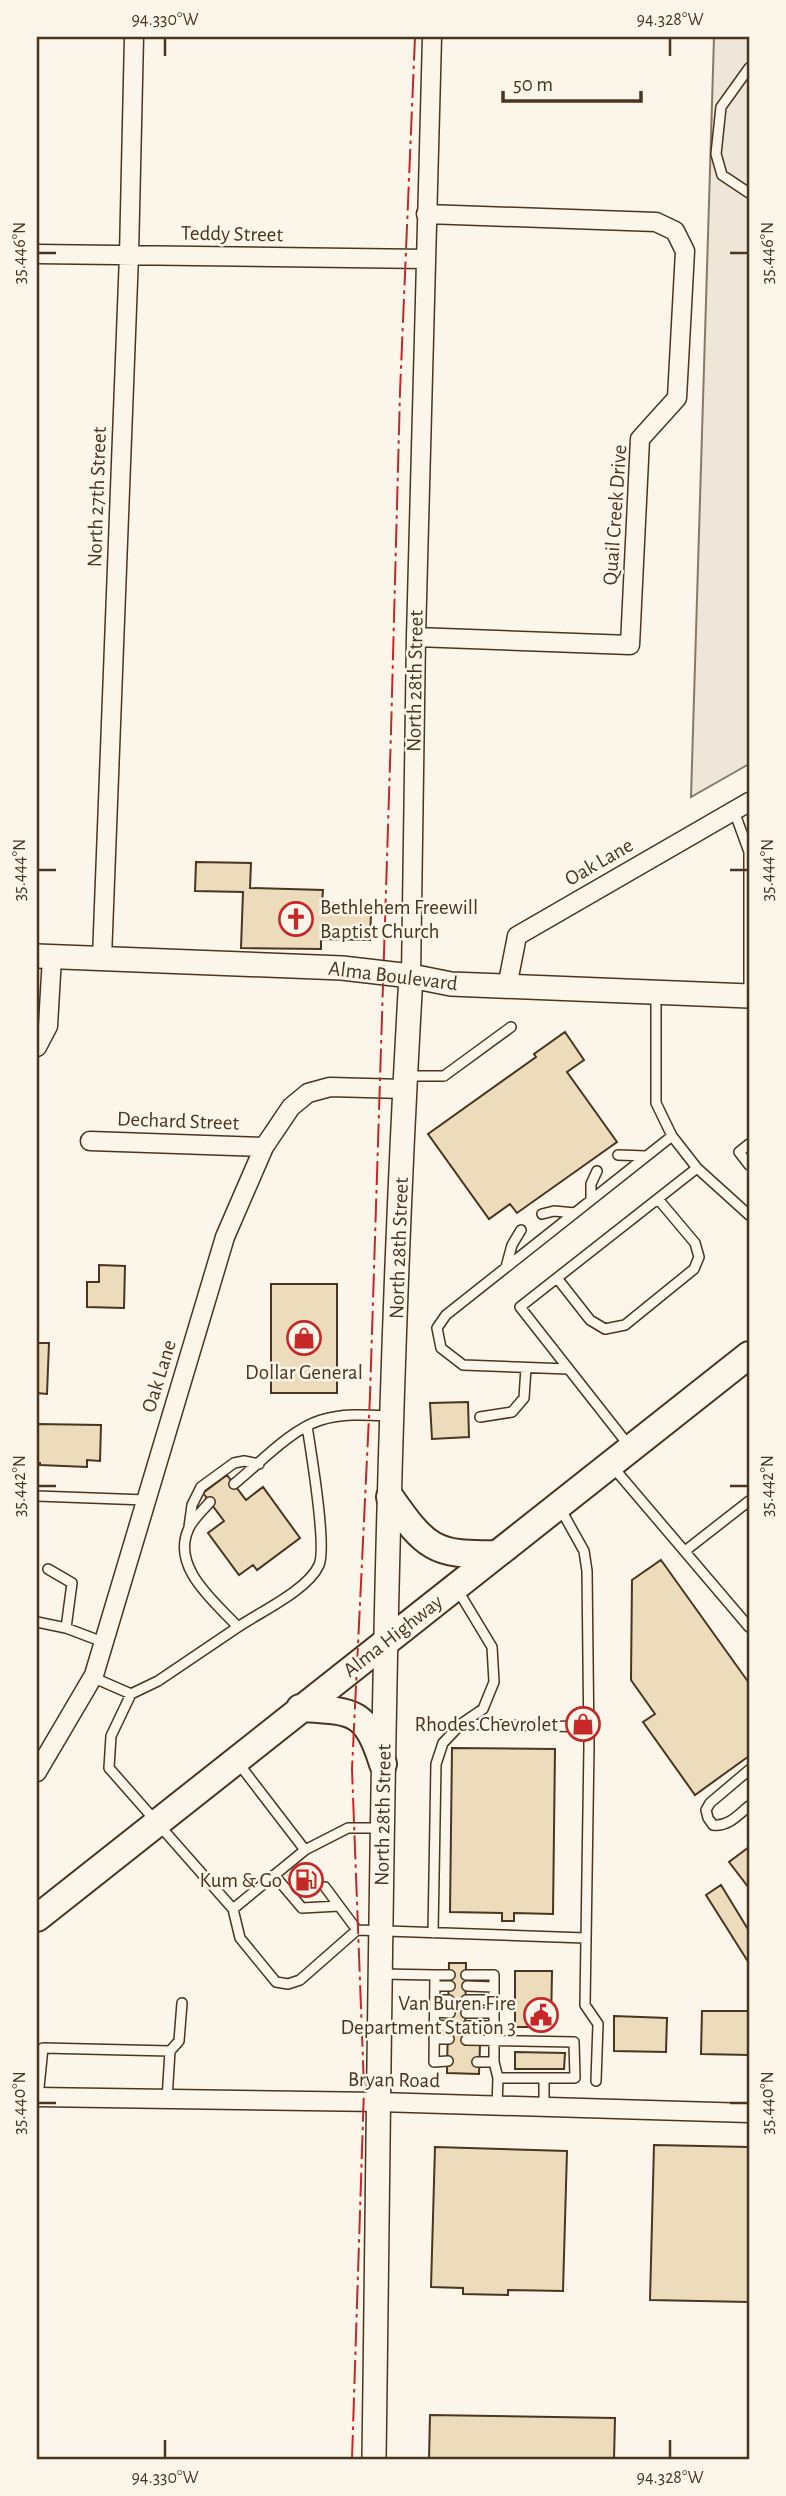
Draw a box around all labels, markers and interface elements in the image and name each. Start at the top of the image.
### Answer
text: 94.330°W [131,11,199,29]
text: 94.328°W [637,11,703,29]
scale bar [503,60,641,104]
text: 50 m [513,74,553,95]
text: 35.446°N [11,222,29,284]
text: 35.446°N [759,222,777,284]
street label: Teddy Street [181,223,284,245]
street label: North 27th Street [84,426,110,568]
street label: Quail Creek Drive [600,444,630,586]
street label: North 28th Street [403,610,427,752]
street label: Oak Lane [561,834,637,890]
text: 35.444°N [11,839,29,901]
text: 35.444°N [759,839,777,901]
place label: Bethlehem Freewill Baptist Church [320,897,478,942]
church icon: Bethlehem Freewill Baptist Church [277,900,315,938]
street label: Alma Boulevard [327,958,459,994]
street label: Dechard Street [117,1108,240,1134]
street label: North 28th Street [386,1176,412,1319]
shop icon: Dollar General [285,1319,323,1357]
street label: Oak Lane [138,1337,180,1415]
place label: Dollar General [245,1362,363,1383]
text: 35.442°N [11,1455,29,1517]
text: 35.442°N [759,1455,777,1517]
street label: Alma Highway [339,1591,447,1681]
shop icon: Rhodes Chevrolet [564,1705,602,1743]
place label: Rhodes Chevrolet [414,1714,558,1735]
street label: North 28th Street [371,1744,395,1886]
fuel station icon: Kum & Go [287,1861,325,1899]
place label: Kum & Go [200,1870,282,1891]
place label: Van Buren Fire Department Station 3 [340,1993,516,2038]
public building icon: Van Buren Fire Department Station 3 [522,1996,560,2034]
street label: Bryan Road [348,2069,440,2091]
text: 35.440°N [11,2071,29,2135]
text: 35.440°N [759,2071,777,2135]
text: 94.330°W [131,2469,199,2487]
text: 94.328°W [637,2469,703,2487]

